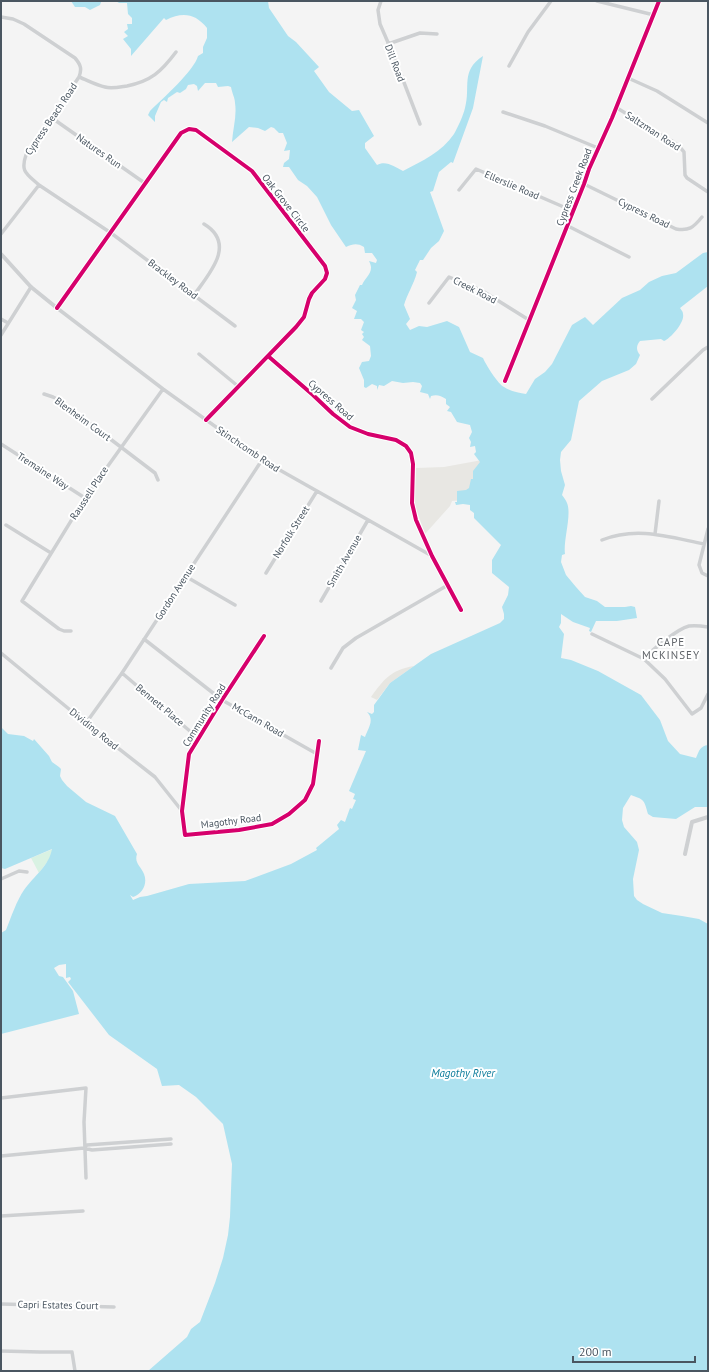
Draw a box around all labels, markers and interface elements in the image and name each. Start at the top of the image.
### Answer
street label: Dill Road [382,43,408,83]
street label: Cypress Beach Road [22,80,80,158]
street label: Saltzman Road [623,108,683,154]
street label: Natures Run [74,131,124,171]
street label: Cypress Creek Road [553,146,595,228]
street label: Ellerslie Road [483,168,541,202]
street label: Oak Grove Circle [259,171,313,235]
street label: Cypress Road [616,195,672,231]
street label: Brackley Road [145,256,201,302]
street label: Creek Road [451,273,499,307]
street label: Cypress Road [306,377,356,423]
street label: Blenheim Court [52,394,114,444]
street label: Stinchcomb Road [214,423,282,475]
street label: Tremaine Way [15,449,72,493]
street label: Raussell Place [67,464,111,522]
street label: Norfolk Street [270,503,313,561]
street label: Smith Avenue [324,532,364,590]
street label: Gordon Avenue [152,561,198,623]
district label: CAPE MCKINSEY [642,635,700,662]
street label: Bennett Place [133,681,187,729]
street label: Community Road [179,681,229,749]
street label: McCann Road [230,700,286,740]
street label: Dividing Road [67,705,121,753]
street label: Magothy Road [200,811,262,831]
water label: Magothy River [431,1066,496,1080]
street label: Capri Estates Court [17,1298,99,1312]
scale bar [573,1338,695,1364]
text: 200 m [579,1344,612,1359]

